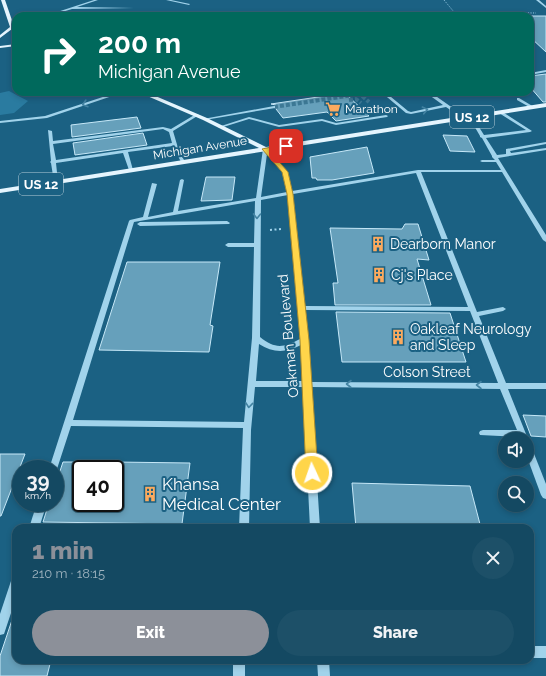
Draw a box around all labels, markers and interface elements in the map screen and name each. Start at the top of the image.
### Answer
text: 200 m [98,27,181,60]
icon: right [32,28,84,80]
text: Michigan Avenue [98,61,241,82]
one-way arrow [82,99,89,108]
supermarket icon: Marathon [324,100,342,118]
place label: Marathon [345,102,398,116]
road number: US 12 [450,106,494,128]
one-way arrow [422,107,429,115]
pin [269,129,303,163]
street label: Michigan Avenue [152,134,248,162]
icon: arrive [275,135,297,157]
road number: US 12 [19,173,63,195]
one-way arrow [253,213,261,219]
building icon: Dearborn Manor [369,235,387,253]
place label: Dearborn Manor [390,236,496,252]
building icon: Cj's Place [370,266,388,284]
place label: Cj's Place [391,267,453,283]
street label: Oakman Boulevard [275,274,301,398]
place label: Oakleaf Neurology and Sleep [410,321,532,353]
building icon: Oakleaf Neurology and Sleep [389,328,407,346]
street label: Colson Street [383,364,471,380]
one-way arrow [346,380,352,388]
one-way arrow [476,381,482,389]
one-way arrow [245,402,254,408]
map controls [498,432,534,512]
button: sound [498,432,534,468]
position arrow [291,452,333,494]
speed limit sign: 40 [72,460,124,512]
text: 39 [27,469,49,493]
place label: Khansa Medical Center [162,474,281,514]
button: search [498,476,534,512]
building icon: Khansa Medical Center [141,485,159,503]
text: km/h [25,490,51,501]
text: 1 min [32,536,94,565]
button: close [472,537,514,579]
text: 210 m · 18:15 [32,566,105,581]
button: Exit [32,610,269,656]
button: Share [277,610,514,656]

